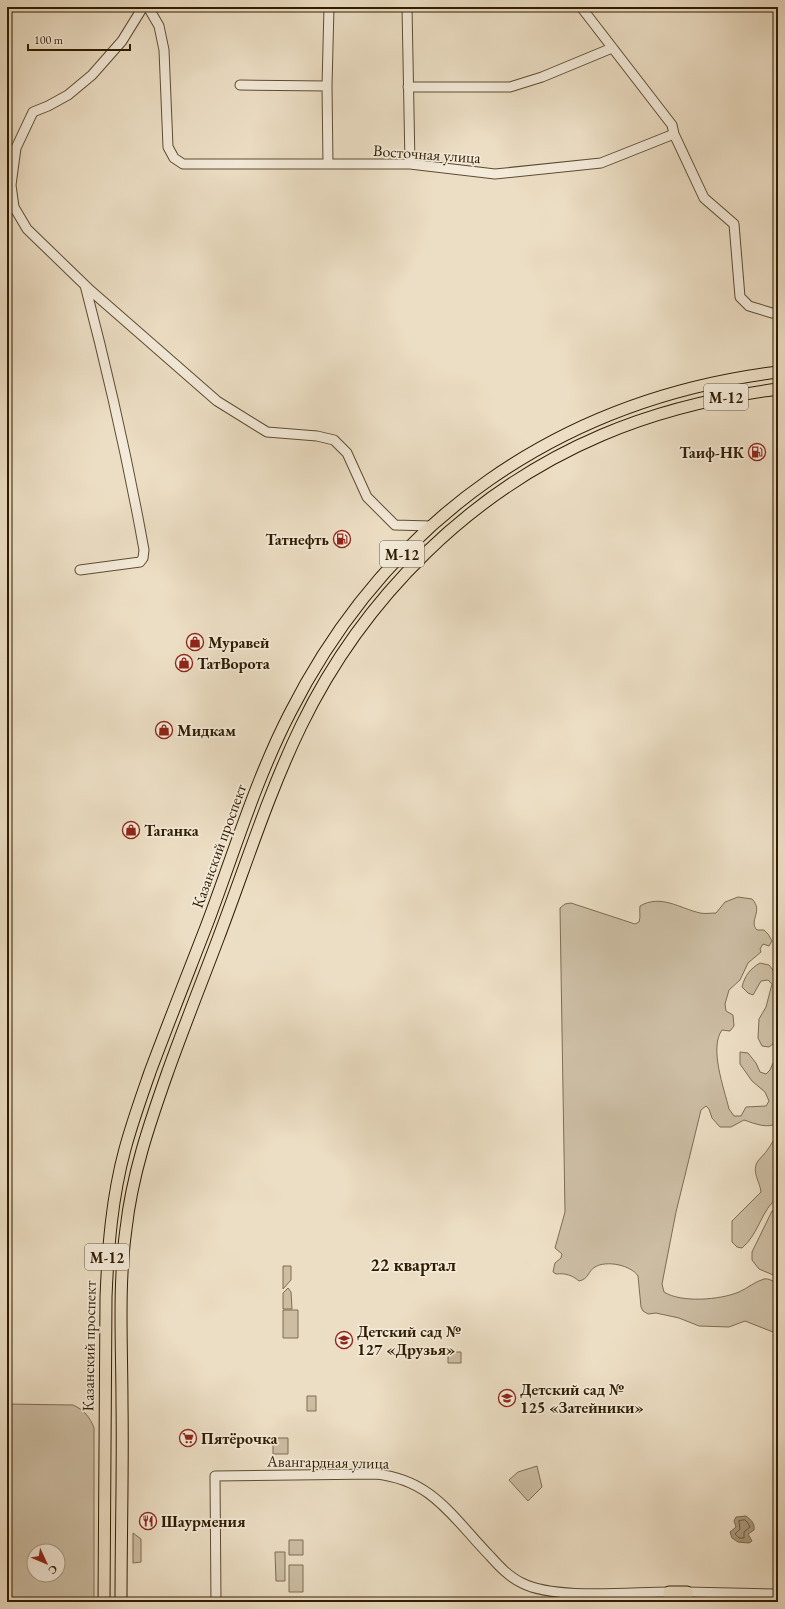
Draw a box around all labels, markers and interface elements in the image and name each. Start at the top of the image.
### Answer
scale bar [28,26,130,52]
text: 100 m [34,32,64,48]
street label: Восточная улица [372,140,482,168]
road number: М-12 [704,384,748,410]
place label: Таиф-НК [679,442,745,463]
fuel station icon: Таиф-НК [747,442,767,462]
place label: Татнефть [265,529,330,550]
fuel station icon: Татнефть [332,529,352,549]
road number: М-12 [380,541,424,567]
shop icon: Муравей [185,632,205,652]
place label: Муравей [208,632,270,653]
shop icon: ТатВорота [174,653,194,673]
place label: ТатВорота [197,653,271,674]
shop icon: Мидкам [154,720,174,740]
place label: Мидкам [177,720,236,741]
street label: Казанский проспект [187,781,251,911]
shop icon: Таганка [121,820,141,840]
place label: Таганка [144,820,200,841]
road number: М-12 [85,1244,129,1270]
district label: 22 квартал [370,1253,456,1276]
street label: Казанский проспект [77,1280,101,1412]
place label: Детский сад № 127 «Друзья» [357,1321,461,1360]
school or university icon: Детский сад № 127 «Друзья» [334,1330,354,1350]
place label: Детский сад № 125 «Затейники» [520,1379,644,1418]
school or university icon: Детский сад № 125 «Затейники» [497,1388,517,1408]
supermarket icon: Пятёрочка [178,1428,198,1448]
place label: Пятёрочка [201,1428,279,1449]
street label: Авангардная улица [266,1450,390,1474]
restaurant icon: Шаурмения [138,1511,158,1531]
place label: Шаурмения [161,1511,246,1532]
north arrow [26,1543,66,1583]
text: С [45,1562,61,1578]

